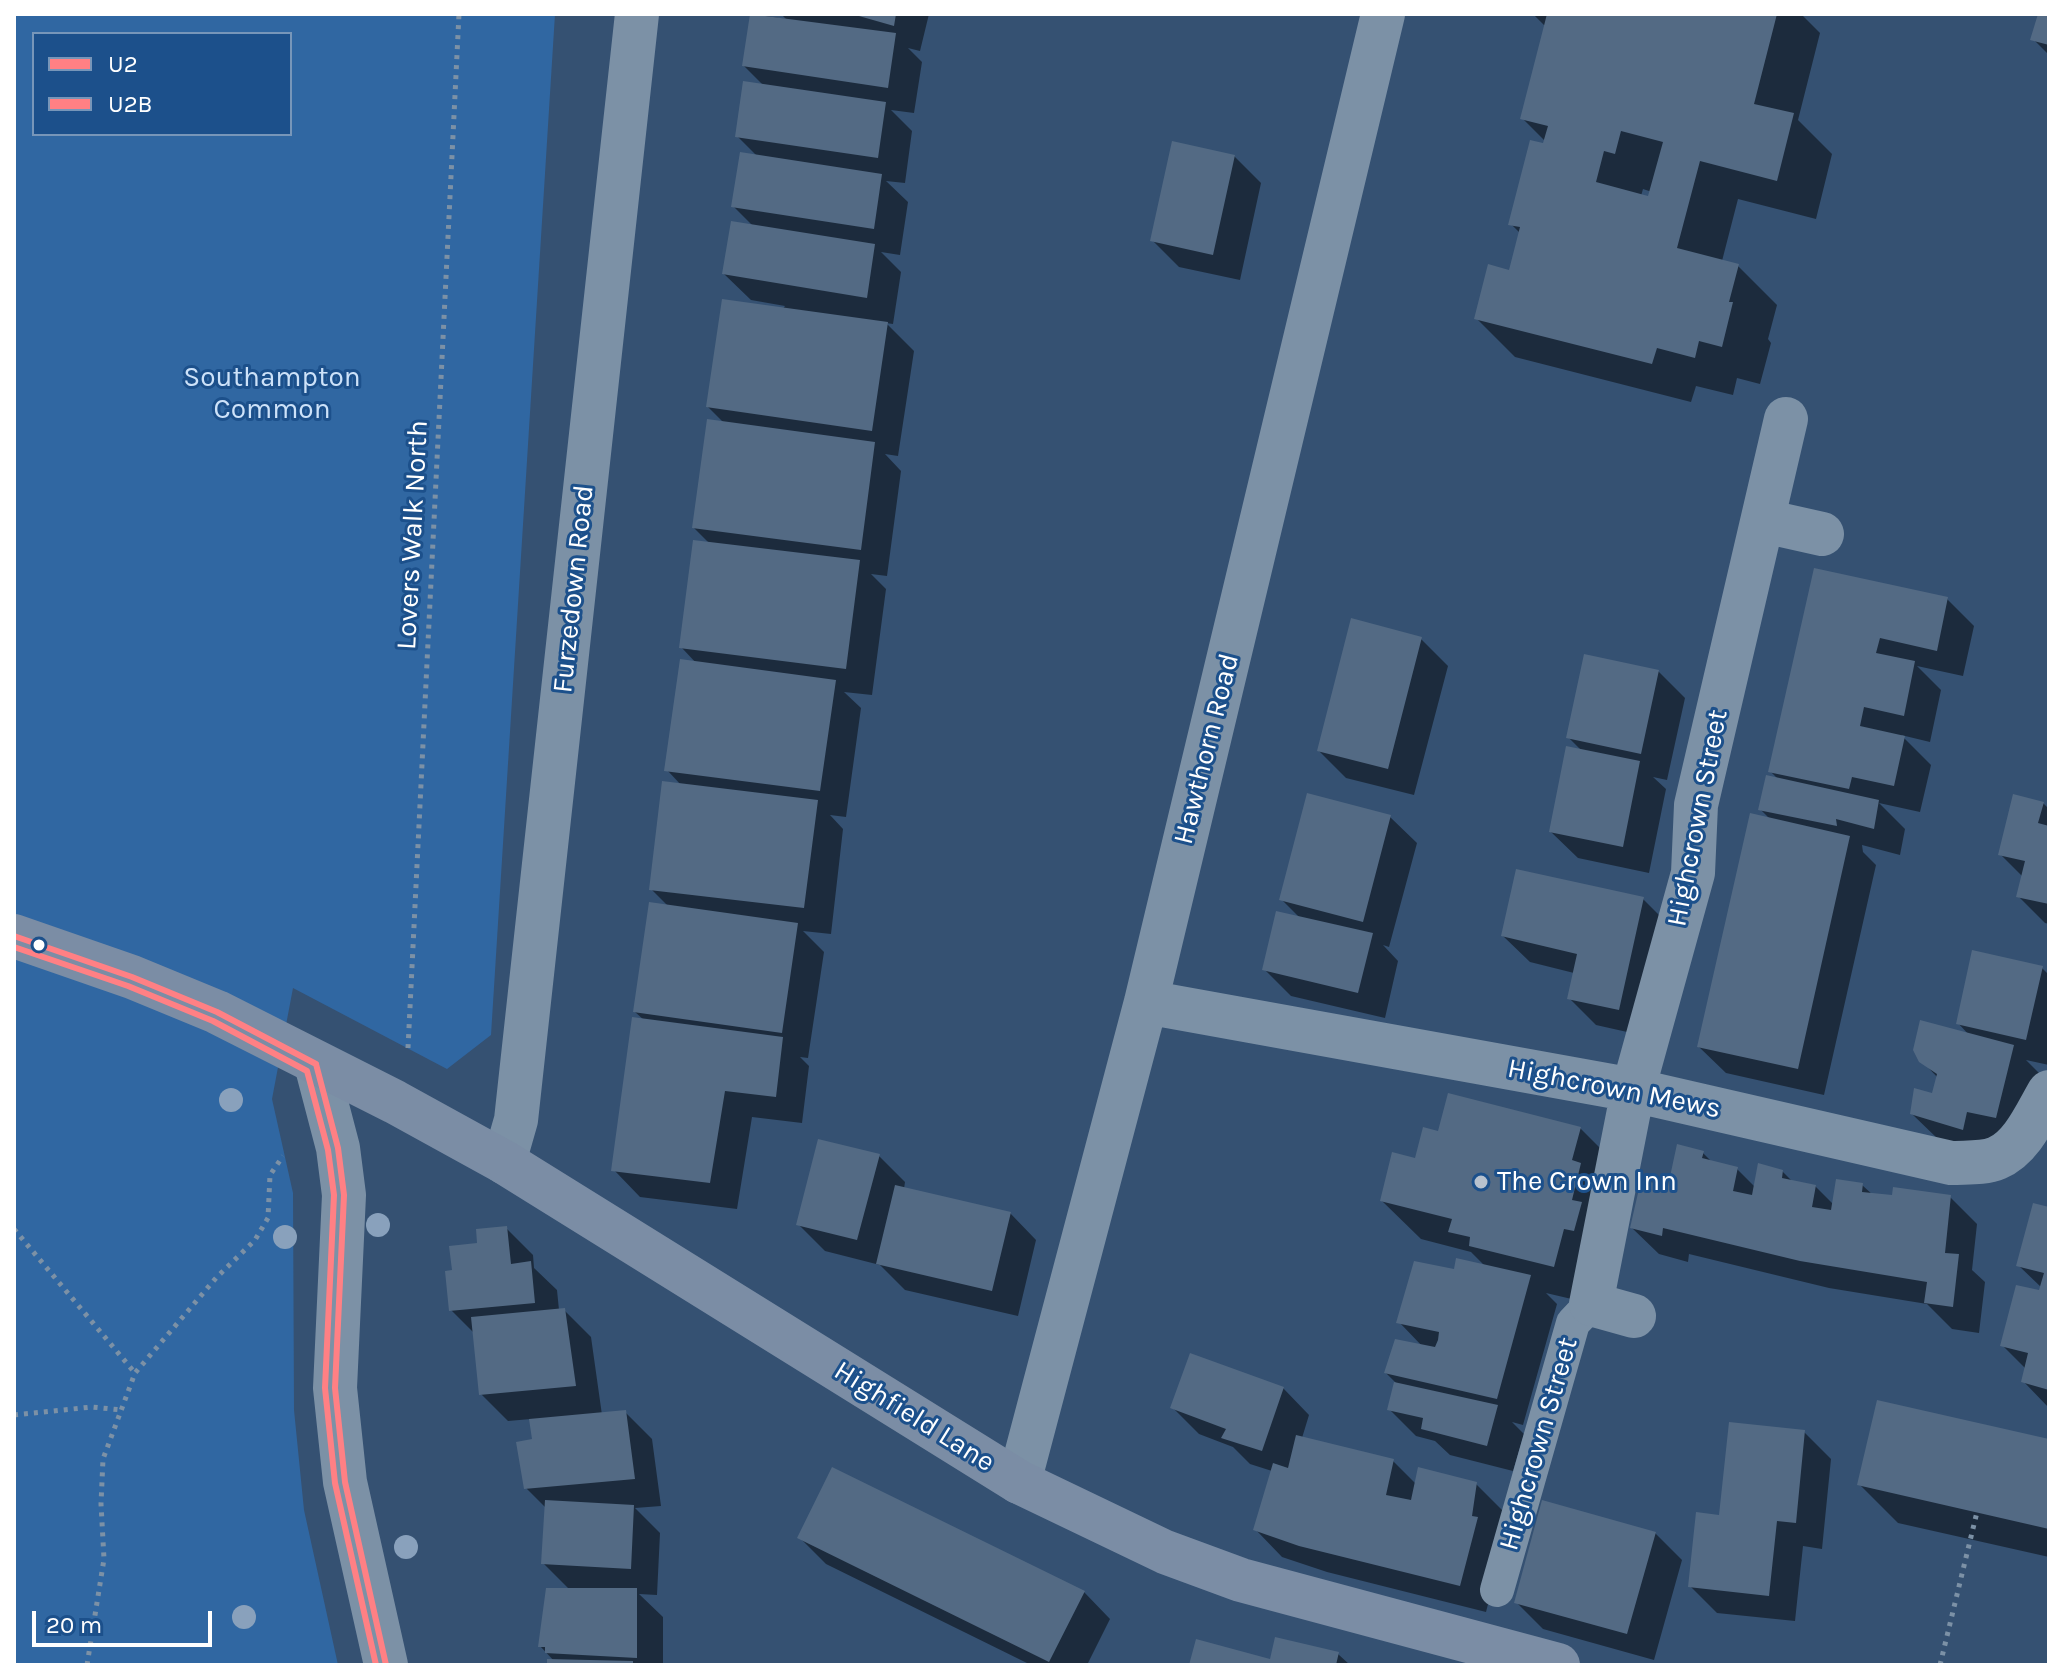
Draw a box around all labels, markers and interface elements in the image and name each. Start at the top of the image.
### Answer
legend [32,32,292,136]
text: U2 [108,50,138,78]
text: U2B [108,90,153,118]
park label: Southampton Common [183,361,361,427]
street label: Lovers Walk North [390,419,436,651]
street label: Furzedown Road [546,483,602,695]
street label: Hawthorn Road [1167,650,1247,848]
street label: Highcrown Street [1660,707,1736,929]
unlabelled marker [31,937,47,953]
street label: Highcrown Mews [1505,1052,1723,1126]
place label: The Crown Inn [1497,1165,1677,1199]
marker: The Crown Inn [1472,1173,1490,1191]
street label: Highcrown Street [1492,1333,1586,1555]
street label: Highfield Lane [828,1354,1000,1480]
scale bar [36,1595,216,1645]
text: 20 m [46,1611,102,1639]

